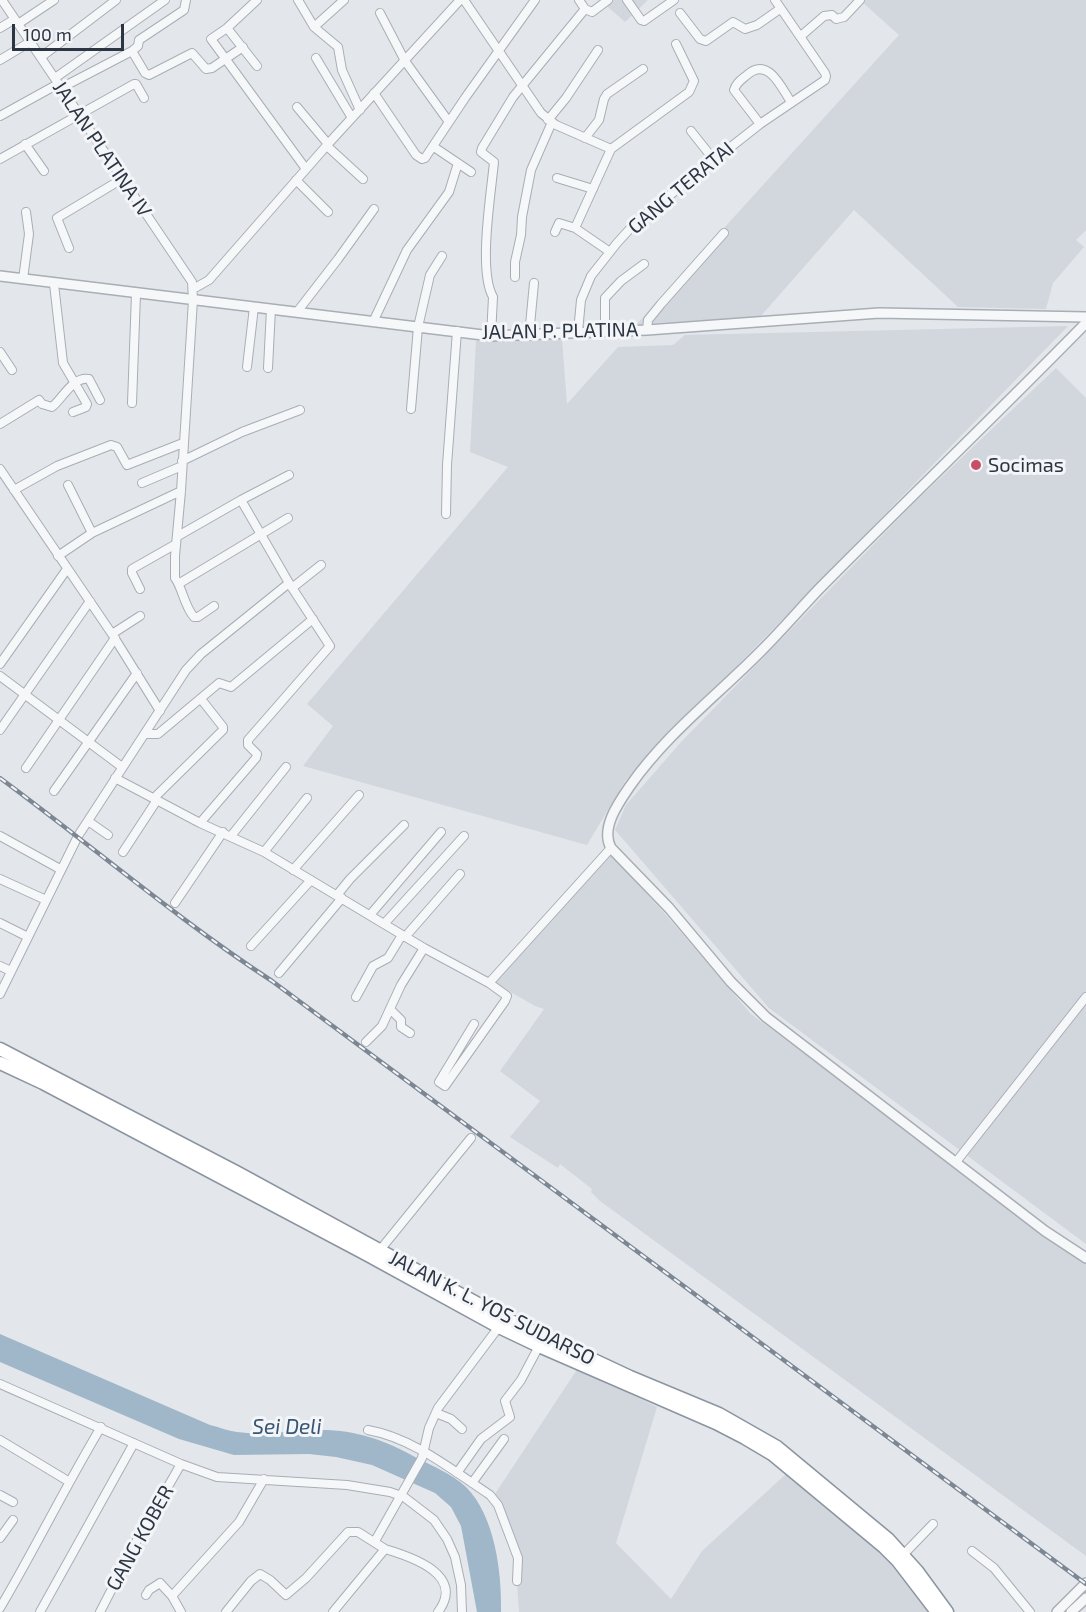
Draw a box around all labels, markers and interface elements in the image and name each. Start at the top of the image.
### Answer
scale bar [15,12,128,50]
text: 100 m [23,23,72,45]
street label: JALAN PLATINA IV [48,76,156,222]
street label: GANG TERATAI [623,137,739,239]
street label: JALAN P. PLATINA [482,318,638,344]
place label: Socimas [988,453,1064,477]
marker: Socimas [969,458,983,472]
street label: JALAN K. L. YOS SUDARSO [385,1246,599,1370]
water label: Sei Deli [252,1414,322,1440]
street label: GANG KOBER [101,1481,179,1595]

